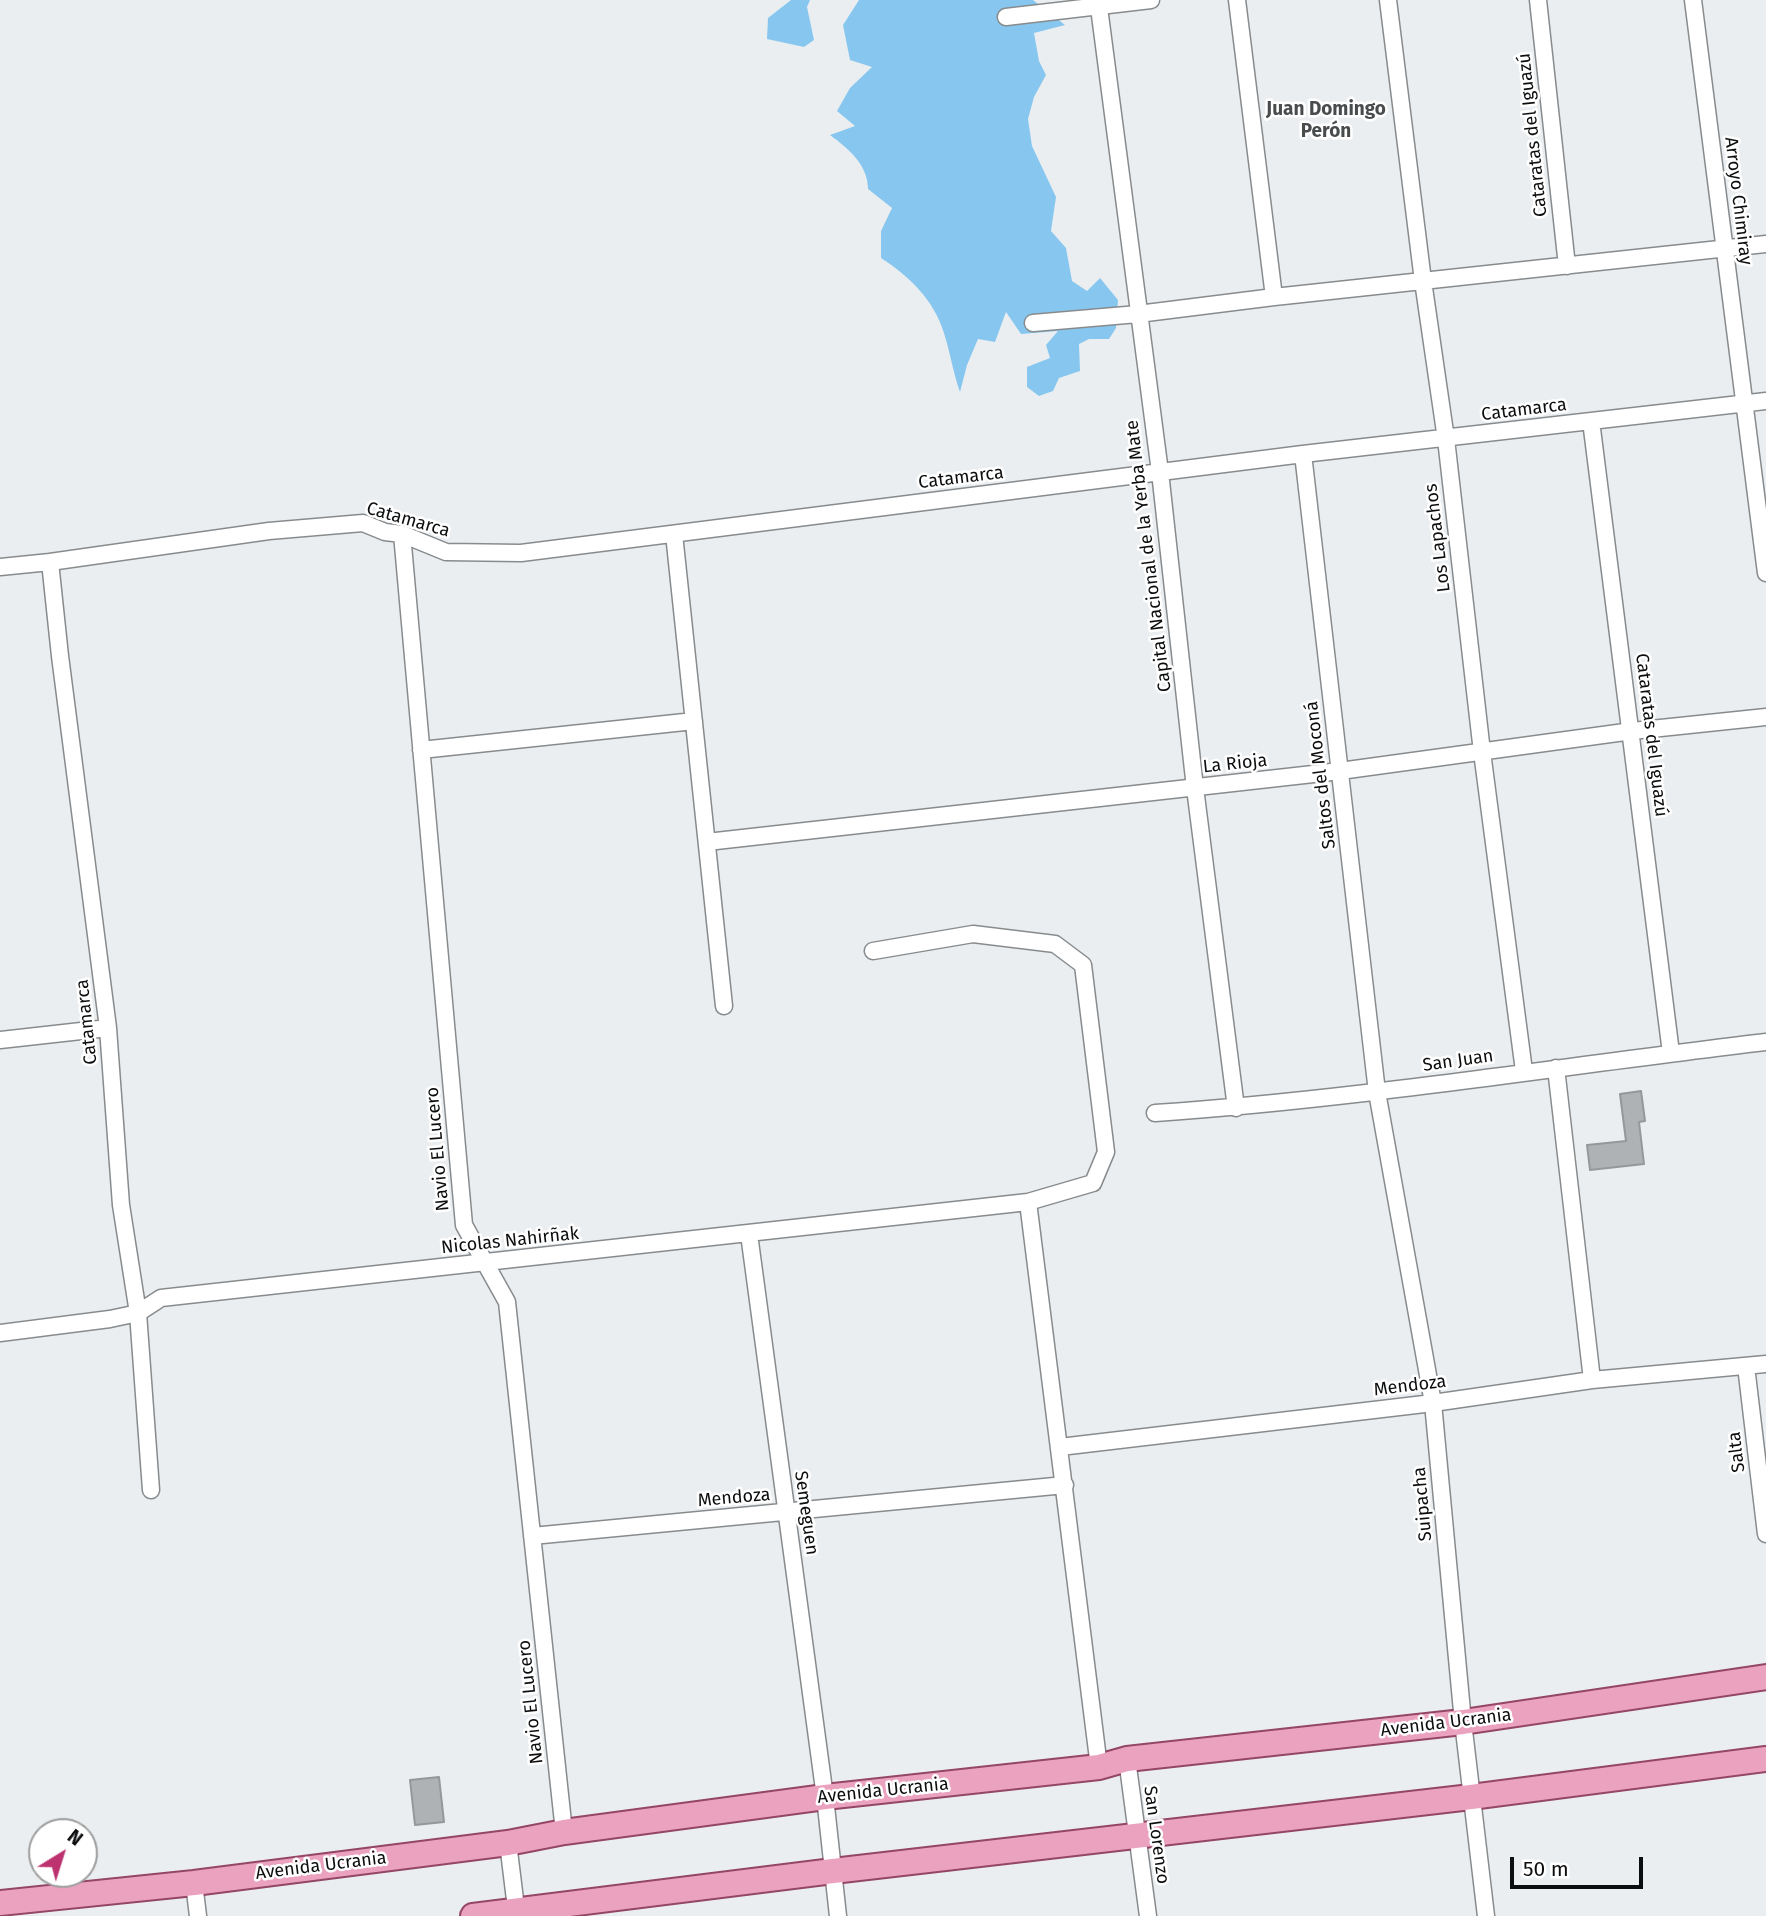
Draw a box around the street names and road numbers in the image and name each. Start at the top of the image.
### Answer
street label: Cataratas del Iguazú [1514,52,1552,218]
street label: Arroyo Chimiray [1719,136,1757,266]
street label: Catamarca [1480,394,1568,426]
street label: Capital Nacional de la Yerba Mate [1122,419,1176,693]
street label: Catamarca [917,462,1005,494]
street label: Los Lapachos [1421,483,1455,593]
street label: Catamarca [364,498,452,542]
street label: Cataratas del Iguazú [1630,652,1672,818]
street label: Saltos del Moconá [1301,700,1341,850]
street label: La Rioja [1202,750,1268,778]
street label: Catamarca [72,978,102,1066]
street label: San Juan [1421,1045,1495,1077]
street label: Navio El Lucero [422,1086,454,1212]
street label: Nicolas Nahirñak [440,1223,580,1259]
street label: Mendoza [1373,1371,1447,1401]
street label: Salta [1724,1430,1750,1474]
street label: Suipacha [1409,1466,1437,1542]
street label: Semeguen [789,1469,823,1557]
street label: Mendoza [697,1484,771,1512]
street label: Navio El Lucero [514,1639,548,1765]
street label: Avenida Ucrania [1379,1704,1513,1742]
street label: Avenida Ucrania [816,1773,950,1809]
street label: San Lorenzo [1138,1784,1174,1886]
street label: Avenida Ucrania [254,1847,388,1885]

